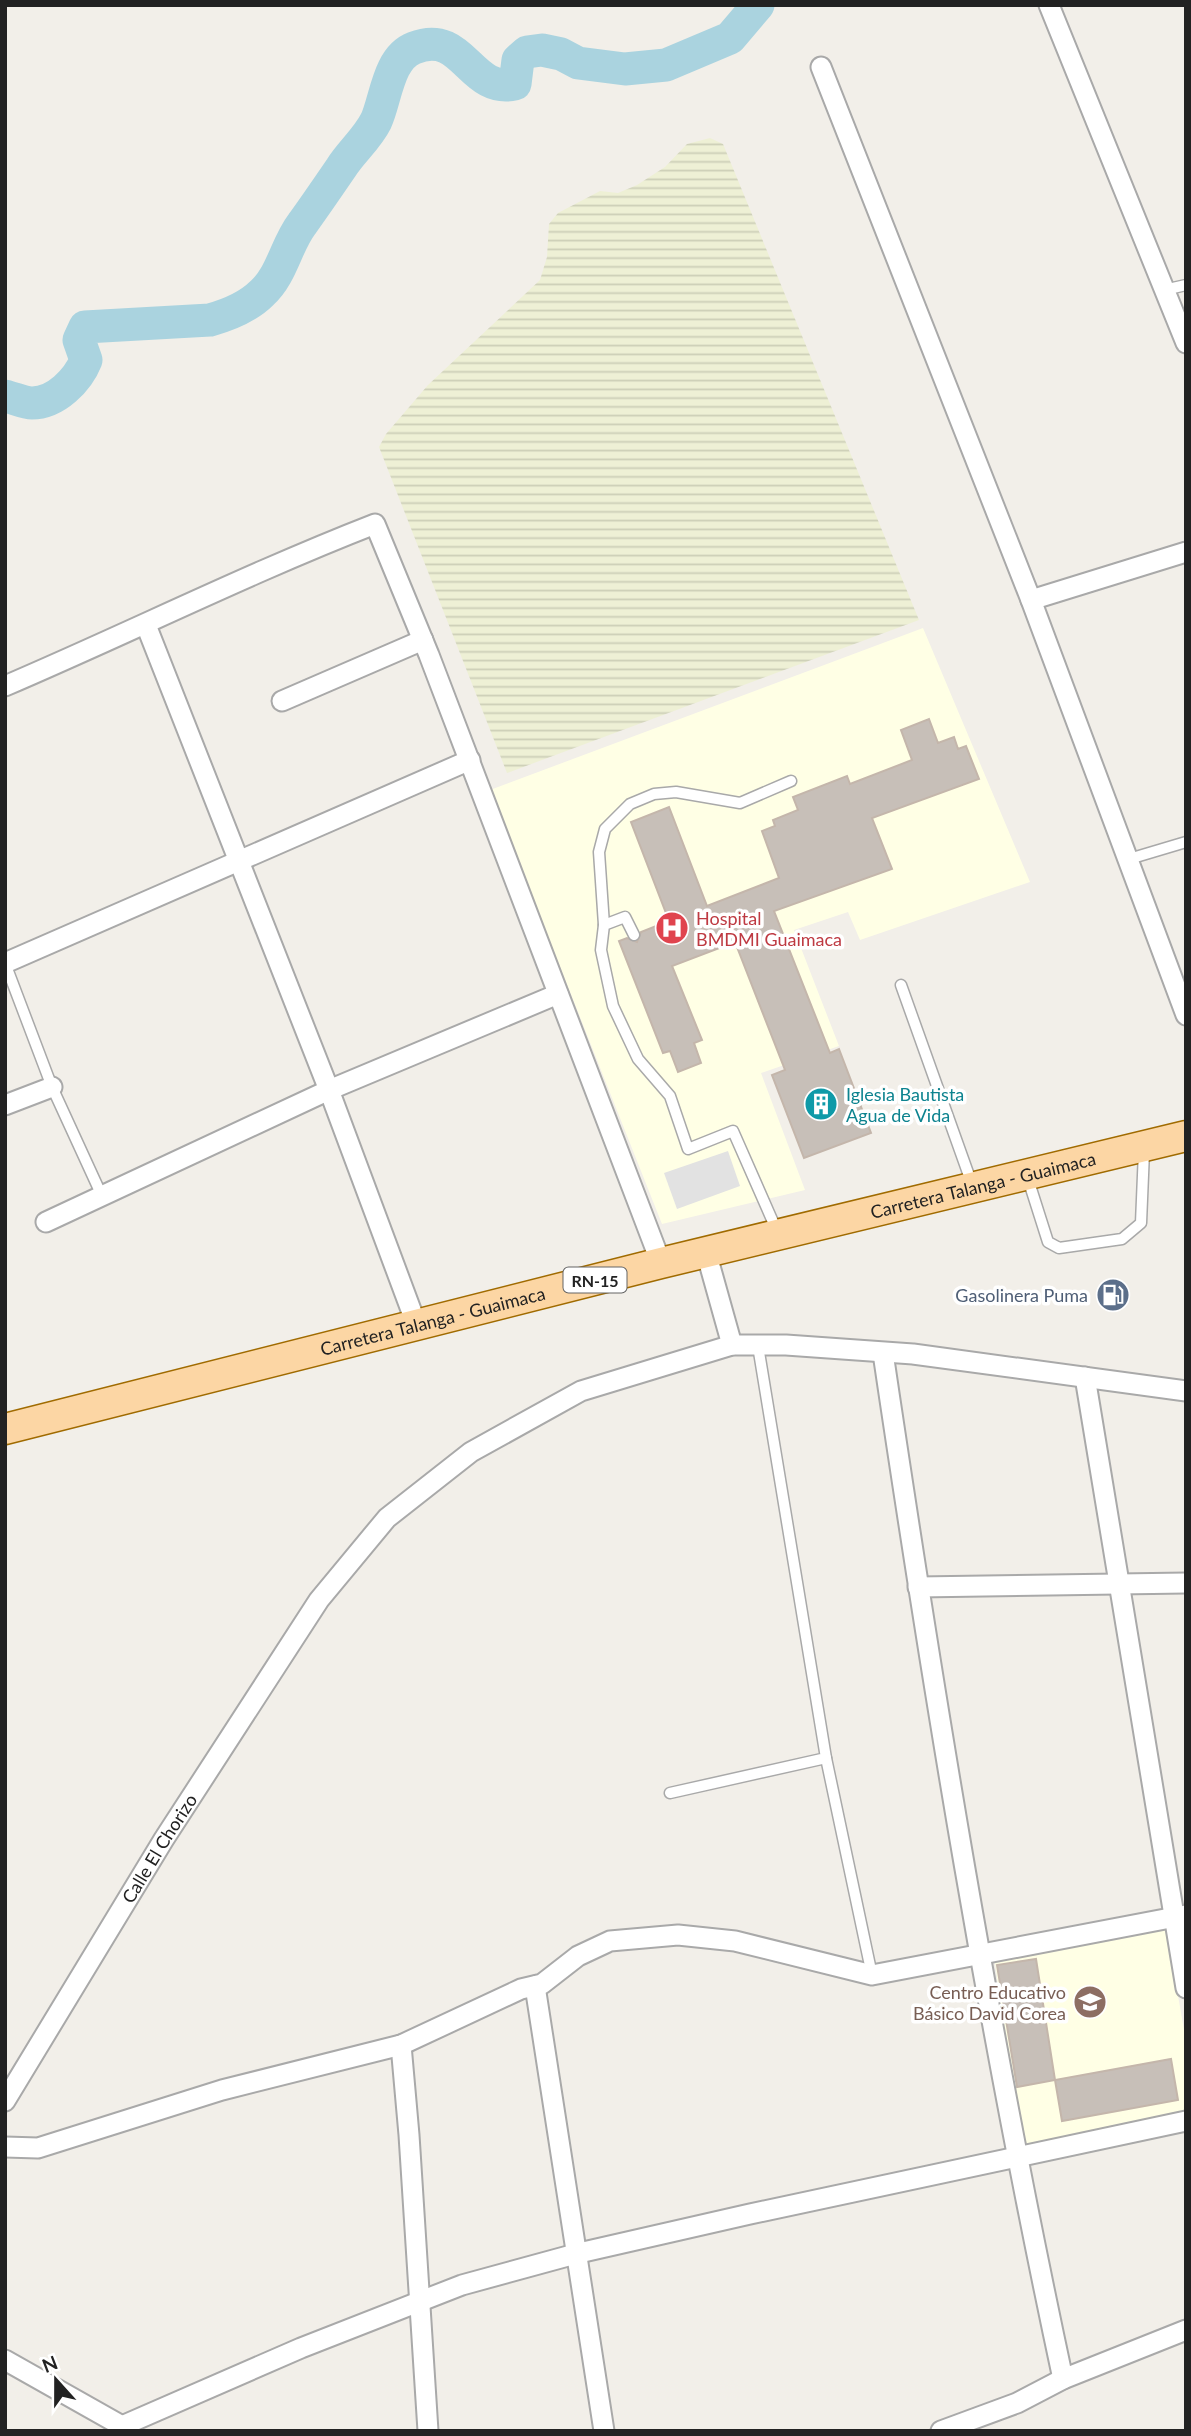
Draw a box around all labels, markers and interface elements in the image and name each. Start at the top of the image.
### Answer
place label: Hospital BMDMI Guaimaca [696,907,842,950]
hospital icon: Hospital BMDMI Guaimaca [653,909,691,947]
place label: Iglesia Bautista Agua de Vida [846,1083,964,1126]
building icon: Iglesia Bautista Agua de Vida [802,1085,840,1123]
street label: Carretera Talanga - Guaimaca [868,1147,1098,1223]
road number: RN-15 [564,1268,626,1292]
fuel station icon: Gasolinera Puma [1094,1276,1132,1314]
street label: Carretera Talanga - Guaimaca [318,1282,547,1360]
place label: Gasolinera Puma [955,1284,1088,1306]
street label: Calle El Chorizo [117,1790,201,1907]
place label: Centro Educativo Básico David Corea [913,1981,1066,2024]
school or university icon: Centro Educativo Básico David Corea [1071,1983,1109,2021]
north arrow [21,2345,91,2415]
text: N [39,2350,61,2377]

